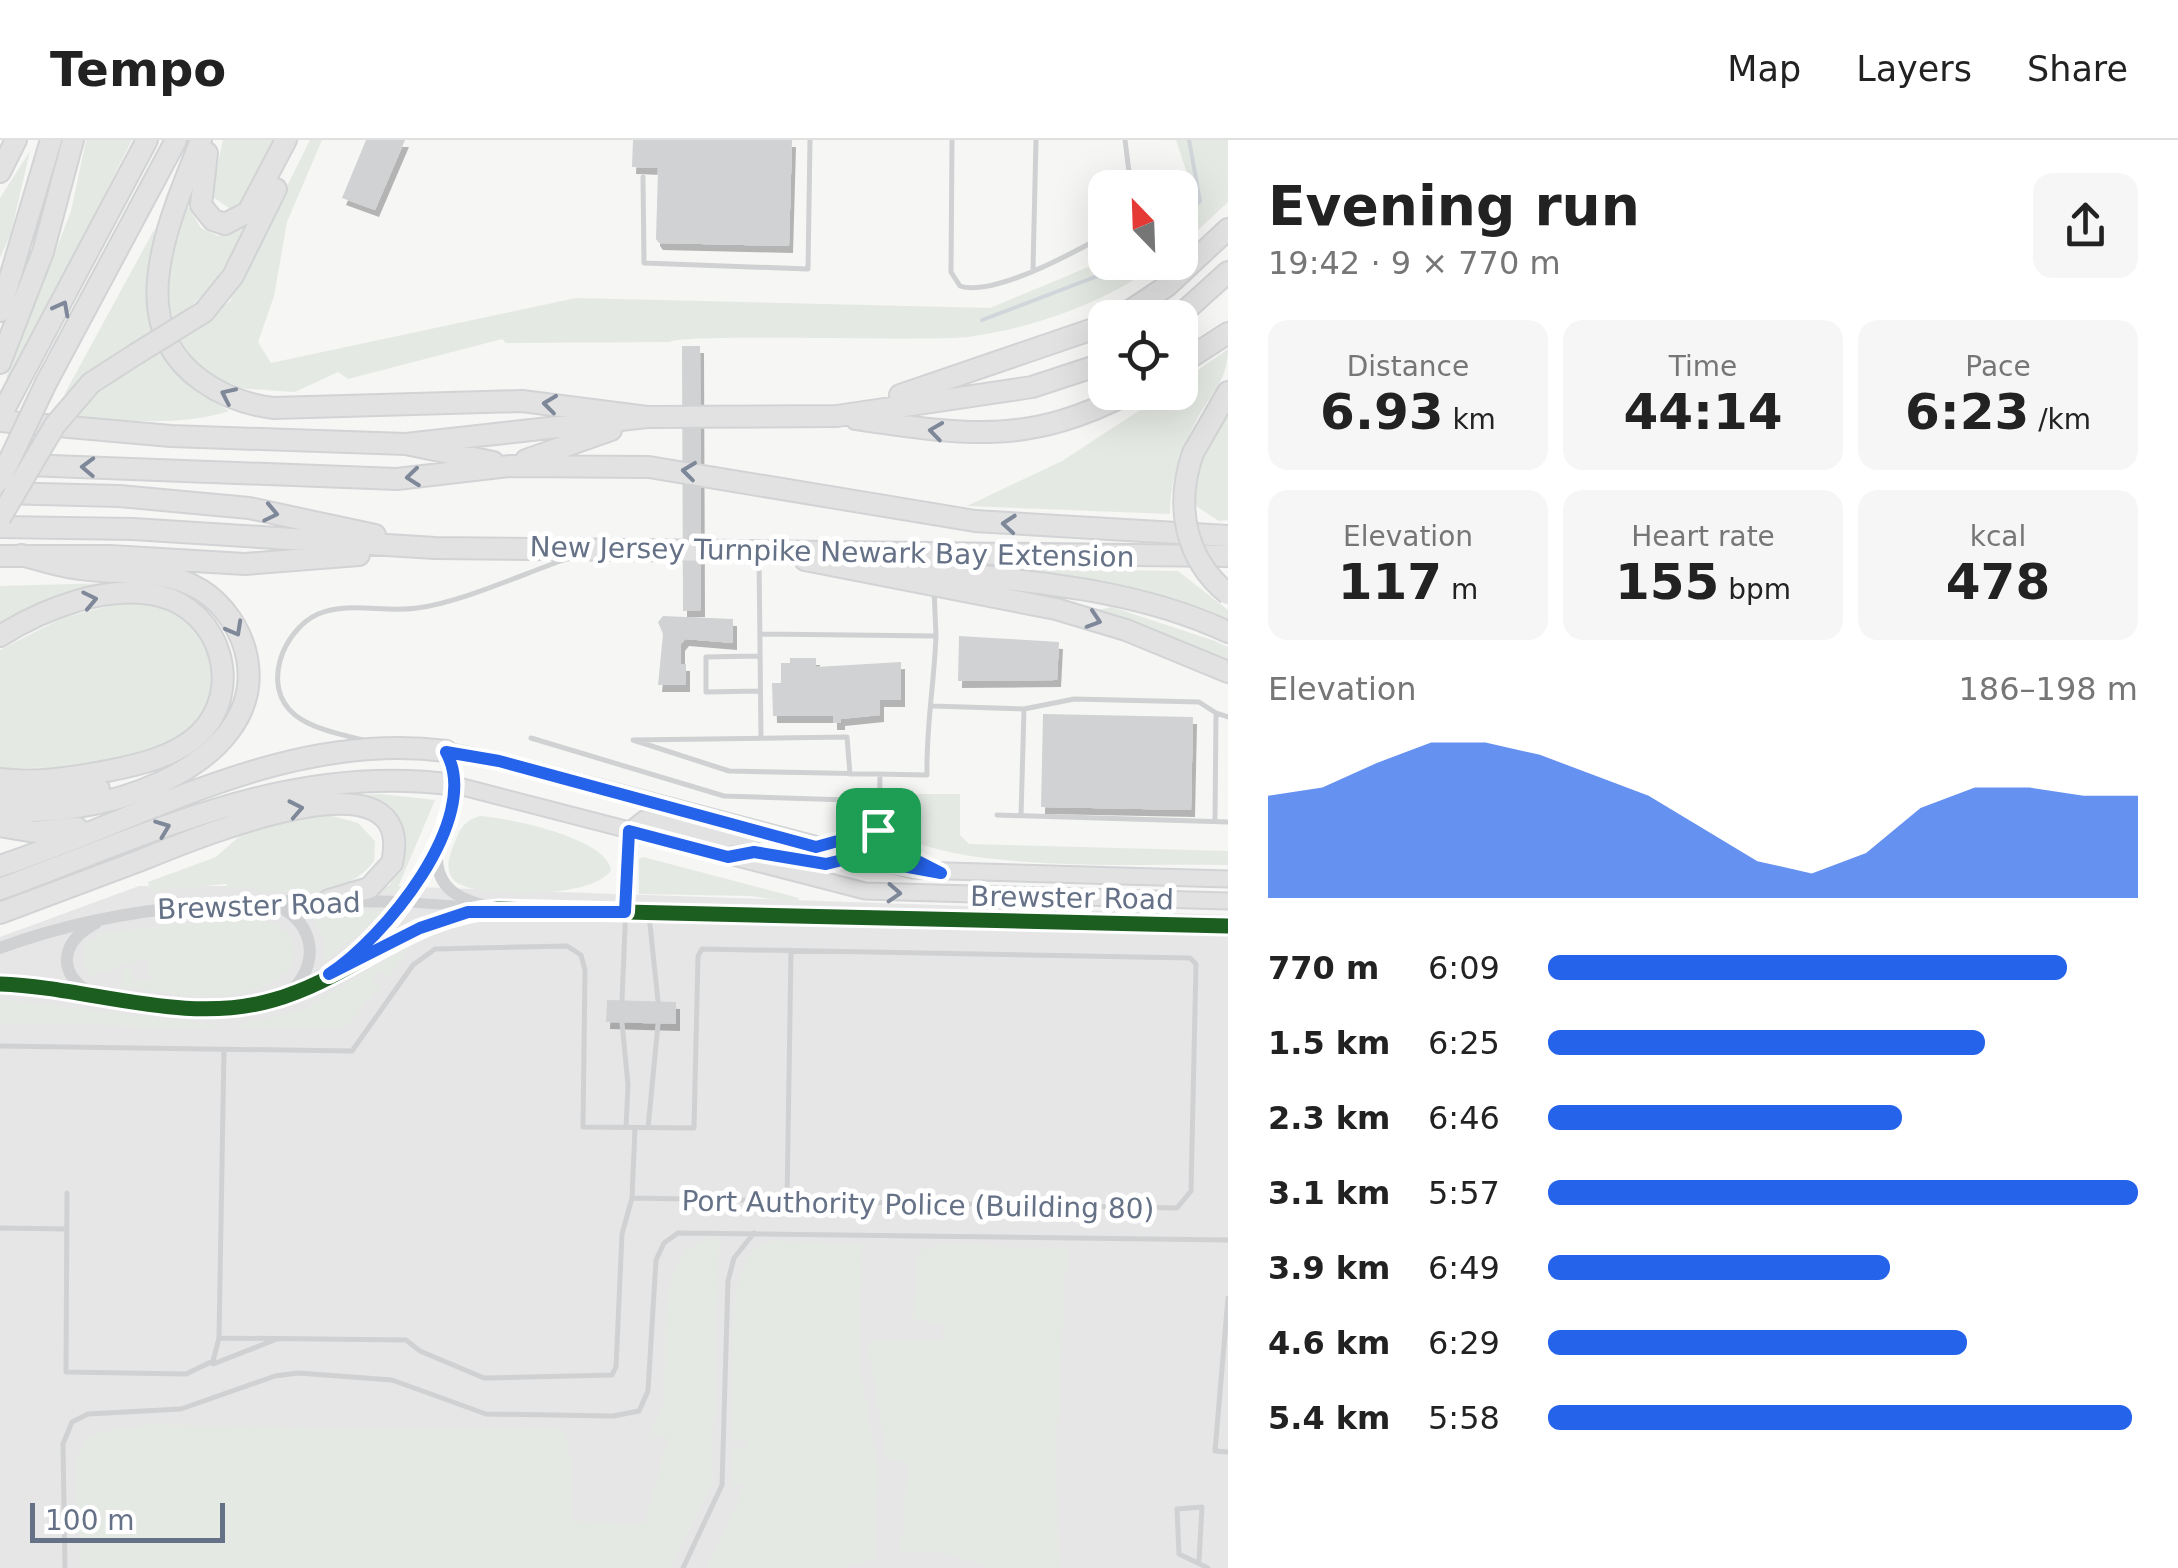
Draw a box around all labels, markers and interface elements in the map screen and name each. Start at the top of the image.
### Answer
text: Tempo [50,41,226,97]
text: Map [1727,49,1801,89]
text: Layers [1856,49,1972,89]
text: Share [2027,49,2128,89]
north arrow [1088,170,1198,280]
map controls [1088,170,1198,410]
button: share [2033,173,2138,278]
text: Evening run [1268,174,1640,238]
text: 19:42 · 9 × 770 m [1268,244,1561,282]
one-way arrow [49,300,69,318]
button: locate [1088,300,1198,410]
text: Distance [1347,350,1469,383]
text: Time [1669,350,1737,383]
text: Pace [1965,350,2031,383]
text: 6.93 [1320,383,1443,441]
text: 44:14 [1623,383,1783,441]
text: 6:23 [1905,383,2029,441]
one-way arrow [220,388,238,408]
one-way arrow [542,395,559,416]
text: km [1443,403,1496,436]
text: /km [2029,403,2091,436]
one-way arrow [928,421,944,442]
one-way arrow [80,456,96,477]
one-way arrow [680,461,696,482]
one-way arrow [404,466,420,487]
one-way arrow [262,501,279,522]
one-way arrow [1001,514,1017,536]
text: Elevation [1343,520,1473,553]
text: Heart rate [1631,520,1775,553]
text: kcal [1970,520,2026,553]
street label: New Jersey Turnpike Newark Bay Extension [529,530,1135,574]
text: 117 [1338,553,1442,611]
text: 155 [1615,553,1719,611]
text: 478 [1946,553,2050,611]
text: m [1442,573,1478,606]
text: bpm [1719,573,1791,606]
one-way arrow [81,591,98,612]
one-way arrow [1085,608,1102,629]
one-way arrow [223,619,242,637]
text: Elevation [1268,670,1417,708]
text: 186–198 m [1959,670,2138,708]
pin [836,788,921,873]
one-way arrow [287,799,304,820]
icon: arrive [851,803,906,858]
one-way arrow [154,820,171,840]
street label: Brewster Road [970,880,1174,916]
one-way arrow [886,882,902,903]
street label: Brewster Road [157,886,361,926]
text: 770 m [1268,949,1379,987]
text: 6:09 [1428,949,1500,987]
text: 1.5 km [1268,1024,1390,1062]
text: 6:25 [1428,1024,1500,1062]
text: 2.3 km [1268,1099,1390,1137]
text: 6:46 [1428,1099,1500,1137]
text: 3.1 km [1268,1174,1390,1212]
text: 5:57 [1428,1174,1500,1212]
street label: Port Authority Police (Building 80) [681,1184,1155,1226]
text: 3.9 km [1268,1249,1390,1287]
text: 6:49 [1428,1249,1500,1287]
text: 4.6 km [1268,1324,1390,1362]
text: 6:29 [1428,1324,1500,1362]
text: 5.4 km [1268,1399,1390,1437]
text: 5:58 [1428,1399,1500,1437]
scale bar [30,1498,225,1542]
text: 100 m [45,1504,135,1537]

